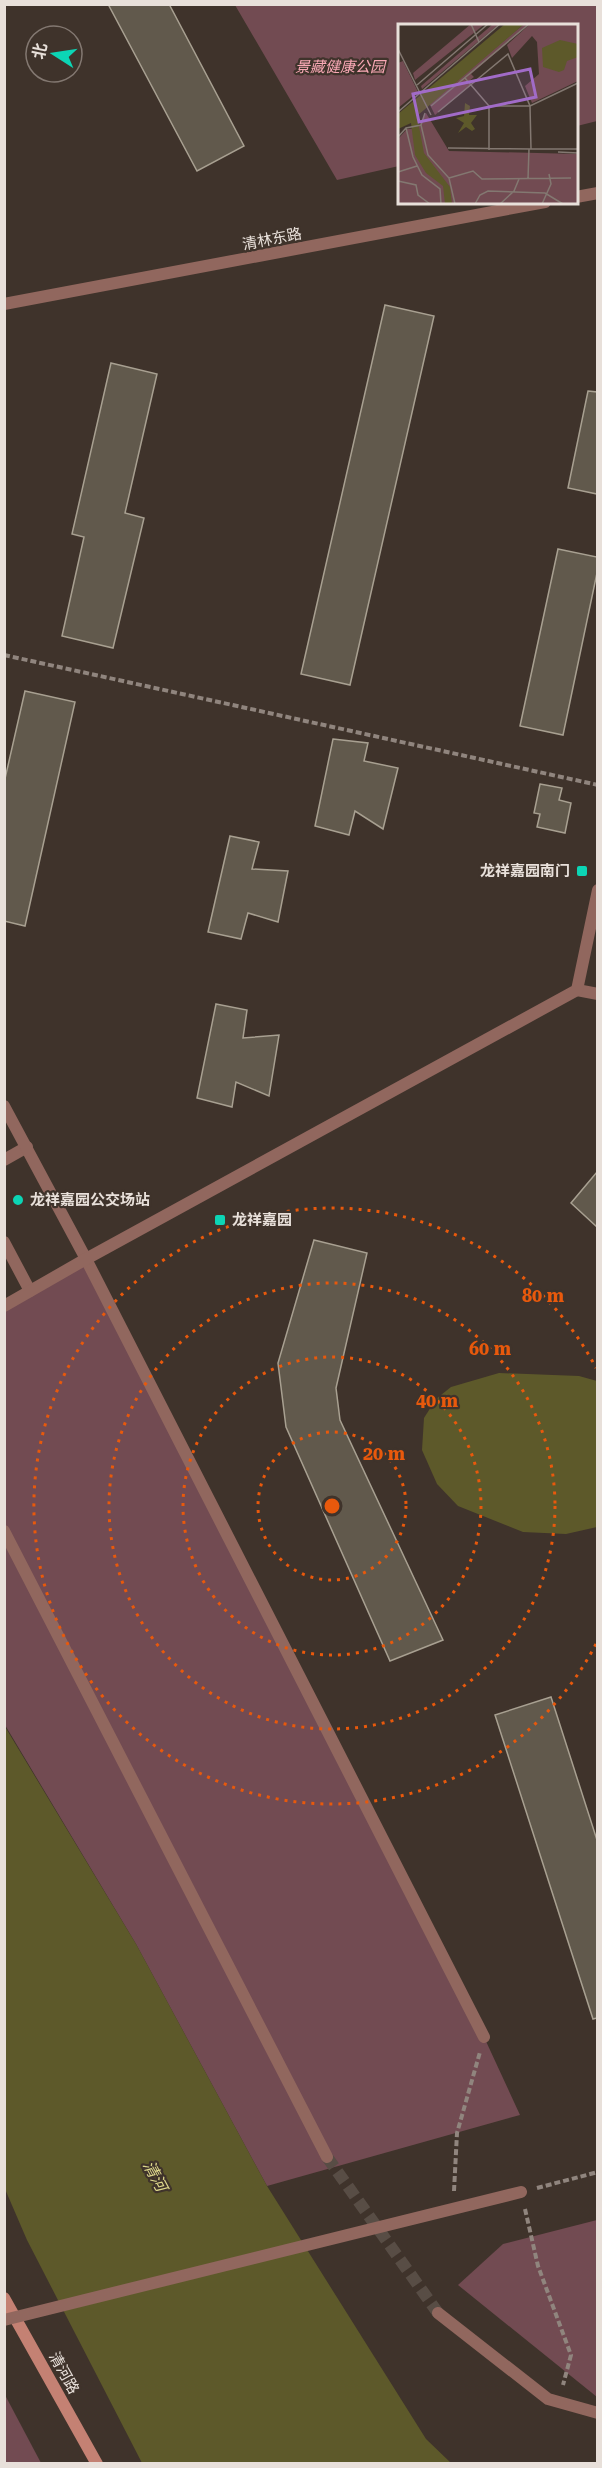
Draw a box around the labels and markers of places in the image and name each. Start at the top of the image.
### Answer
place label: 龙祥嘉园南门 [480,862,570,880]
marker: 龙祥嘉园南门 [575,864,589,878]
place label: 龙祥嘉园公交场站 [30,1191,150,1209]
marker: 龙祥嘉园公交场站 [11,1193,25,1207]
place label: 龙祥嘉园 [232,1211,292,1229]
marker: 龙祥嘉园 [213,1213,227,1227]
centre of rings [322,1496,342,1516]

